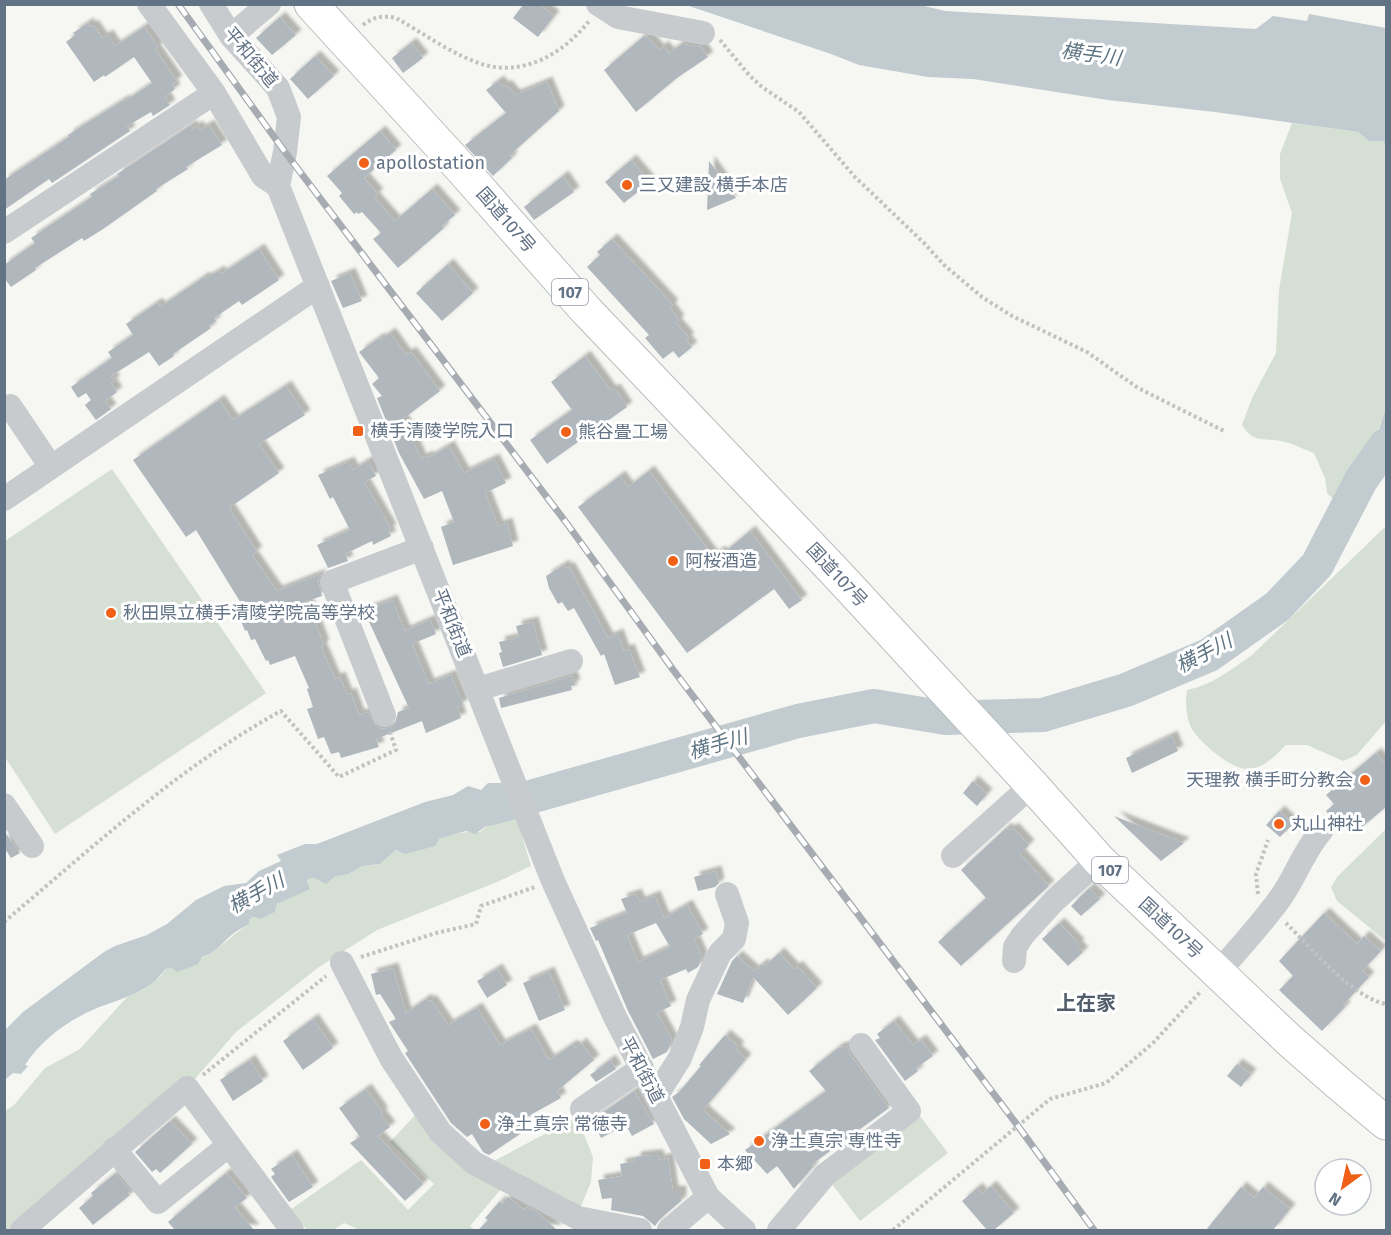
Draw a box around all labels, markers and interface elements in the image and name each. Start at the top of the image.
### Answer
street label: 平和街道 [219,22,283,92]
water label: 横手川 [1060,38,1124,70]
place label: apollostation [376,152,485,174]
marker: apollostation [357,156,371,170]
place label: 三又建設 横手本店 [639,174,788,196]
marker: 三又建設 横手本店 [620,178,634,192]
street label: 国道107号 [472,183,540,257]
road number: 107 [552,279,588,305]
place label: 横手清陵学院入口 [370,420,514,442]
place label: 熊谷畳工場 [578,421,668,443]
marker: 横手清陵学院入口 [351,424,365,438]
marker: 熊谷畳工場 [559,425,573,439]
street label: 国道107号 [802,538,872,612]
place label: 阿桜酒造 [685,550,757,572]
marker: 阿桜酒造 [666,554,680,568]
street label: 平和街道 [428,586,476,660]
place label: 秋田県立横手清陵学院高等学校 [123,602,375,624]
marker: 秋田県立横手清陵学院高等学校 [104,606,118,620]
water label: 横手川 [1172,627,1238,678]
water label: 横手川 [686,724,752,764]
place label: 天理教 横手町分教会 [1186,769,1353,791]
marker: 天理教 横手町分教会 [1358,773,1372,787]
place label: 丸山神社 [1291,813,1363,835]
marker: 丸山神社 [1272,817,1286,831]
road number: 107 [1092,857,1128,883]
water label: 横手川 [224,867,290,918]
street label: 国道107号 [1134,893,1208,963]
district label: 上在家 [1056,991,1116,1015]
street label: 平和街道 [615,1033,669,1107]
place label: 浄土真宗 常徳寺 [497,1113,628,1135]
marker: 浄土真宗 常徳寺 [478,1117,492,1131]
place label: 浄土真宗 専性寺 [771,1130,902,1152]
marker: 浄土真宗 専性寺 [752,1134,766,1148]
place label: 本郷 [717,1153,753,1175]
marker: 本郷 [698,1157,712,1171]
north arrow [1313,1157,1373,1217]
text: N [1325,1188,1345,1210]

